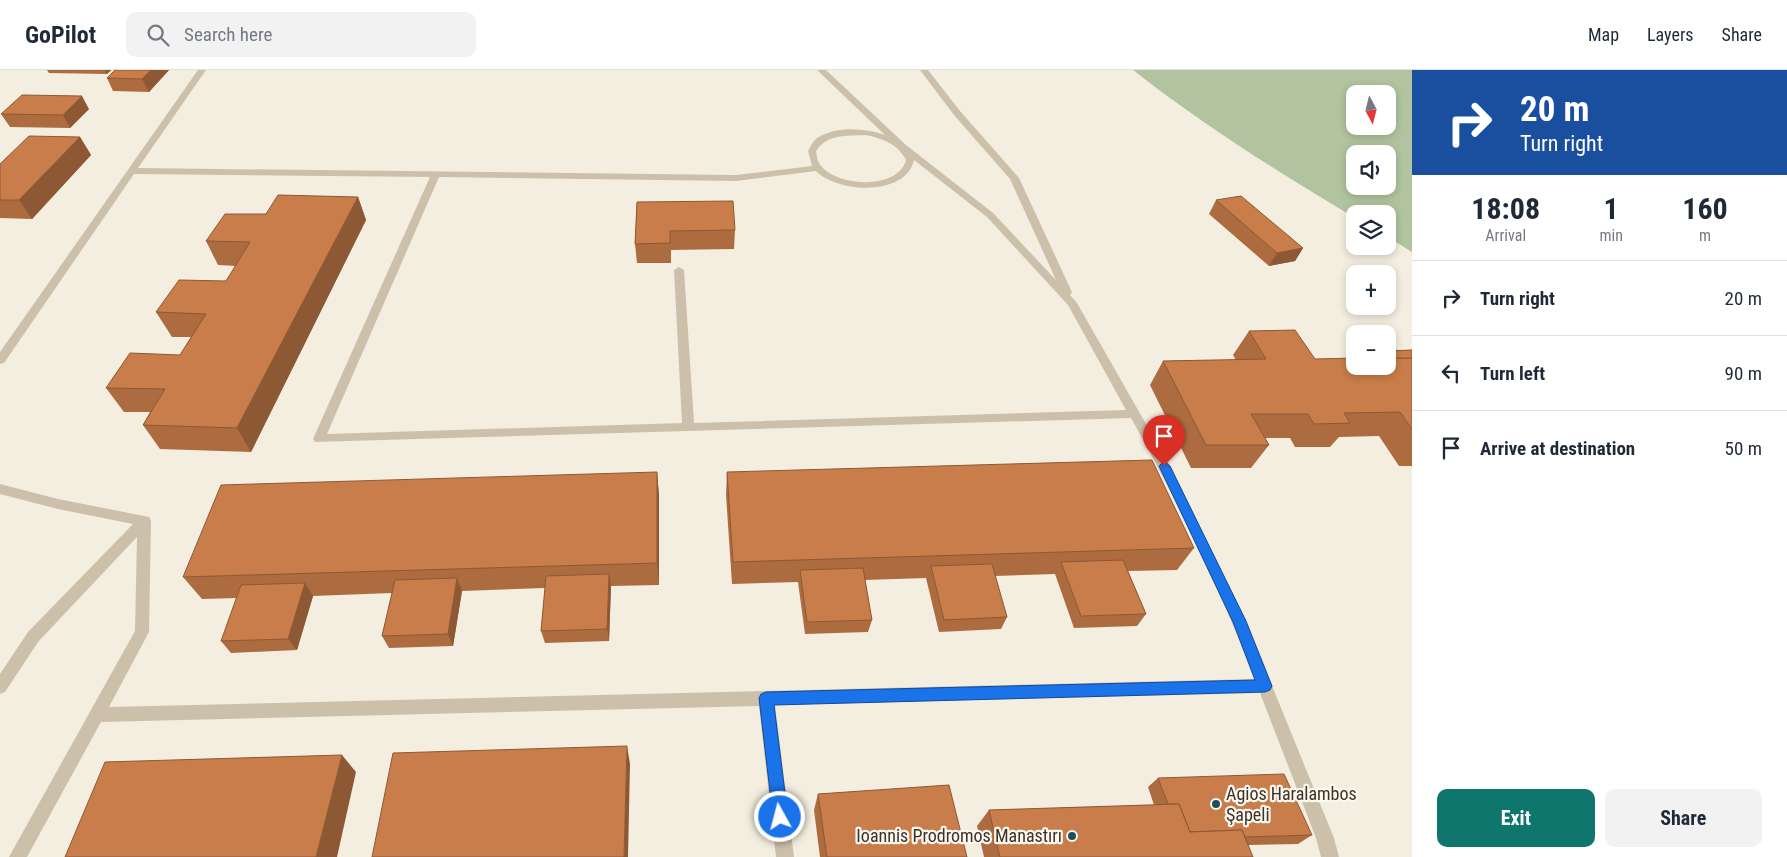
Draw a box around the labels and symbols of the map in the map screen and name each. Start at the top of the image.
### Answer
north arrow [1346,85,1396,135]
pin [1143,415,1185,466]
place label: Agios Haralambos Şapeli [1226,783,1357,825]
position arrow [753,790,805,842]
marker: Agios Haralambos Şapeli [1210,798,1222,810]
place label: Ioannis Prodromos Manastırı [856,825,1062,846]
marker: Ioannis Prodromos Manastırı [1066,830,1078,842]

